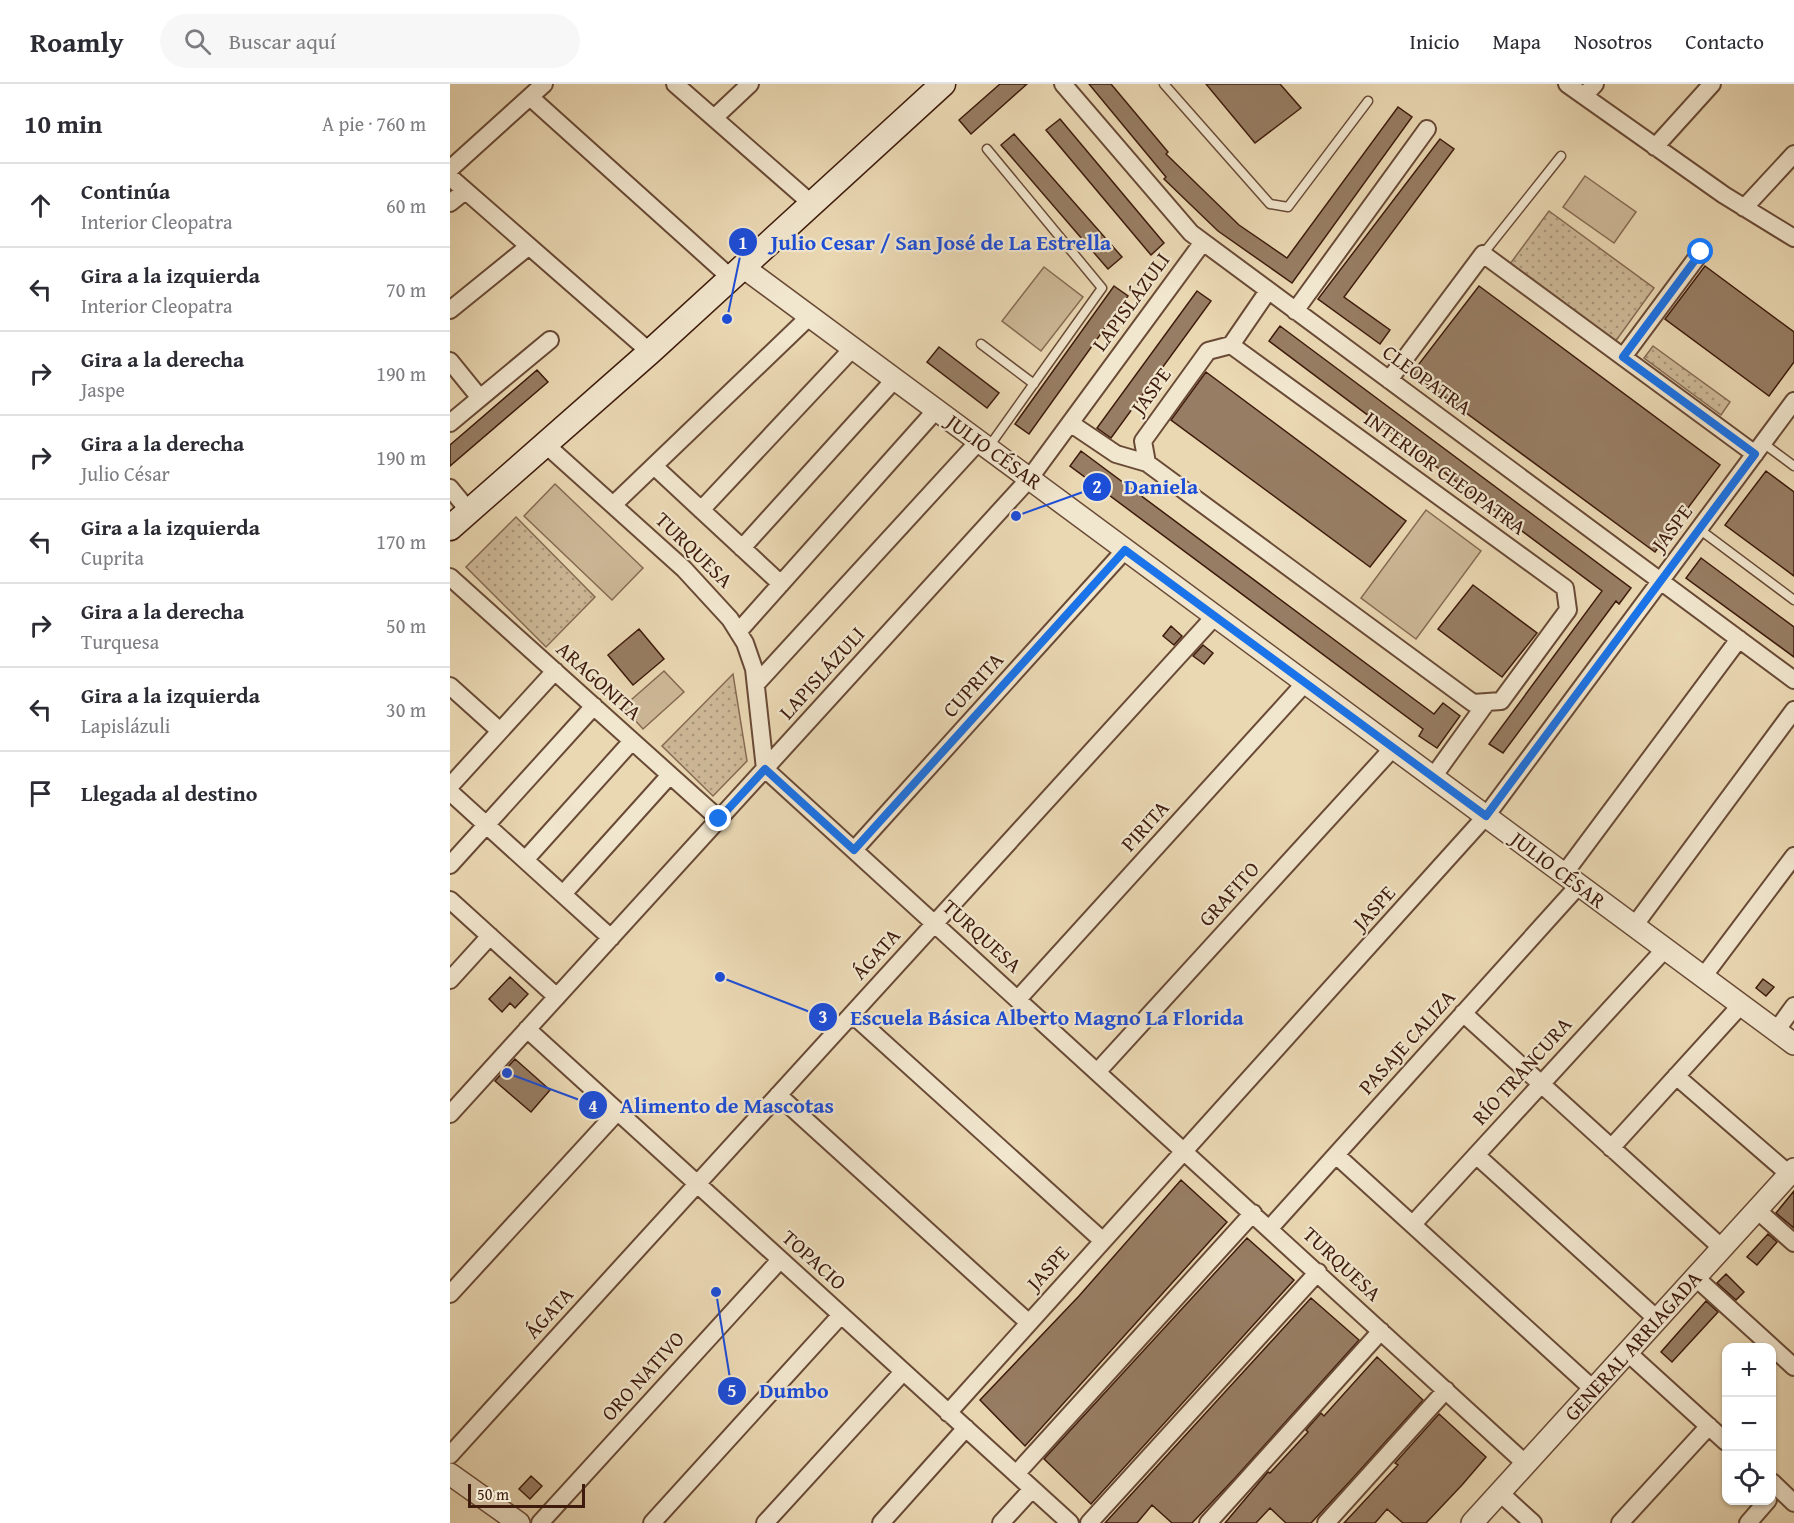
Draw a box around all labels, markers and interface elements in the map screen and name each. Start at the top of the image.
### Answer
search box [160,14,580,68]
text: Roamly [30,21,124,62]
icon: search [181,25,214,58]
text: Buscar aquí [229,25,336,57]
text: Inicio [1410,26,1460,57]
text: Mapa [1493,26,1541,57]
text: Nosotros [1574,26,1652,57]
text: Contacto [1685,26,1764,57]
text: 10 min [24,104,102,143]
text: A pie · 760 m [322,109,426,138]
text: Continúa [81,175,170,207]
icon: ahead [24,189,57,222]
text: 60 m [386,191,426,220]
text: Interior Cleopatra [81,207,232,236]
callout: Julio Cesar / San José de La Estrella [728,222,1123,262]
text: Julio Cesar / San José de La Estrella [767,226,1112,258]
text: 1 [738,229,748,256]
route start [1687,238,1713,264]
street label: LAPISLÁZULI [1084,246,1177,358]
text: Gira a la izquierda [81,259,260,291]
icon: left [24,273,57,306]
text: 70 m [386,275,426,304]
text: Interior Cleopatra [81,291,232,320]
street label: CLEOPATRA [1376,337,1478,423]
text: Gira a la derecha [81,343,244,375]
icon: right [24,357,57,390]
text: 190 m [376,359,426,388]
street label: JASPE [1121,360,1178,423]
text: Jaspe [81,375,125,404]
street label: INTERIOR CLEOPATRA [1358,403,1533,542]
street label: JULIO CÉSAR [938,404,1049,497]
text: Gira a la derecha [81,427,244,459]
icon: right [24,441,57,474]
text: 190 m [376,443,426,472]
text: Julio César [81,459,170,488]
callout: Daniela [1082,467,1210,507]
text: Daniela [1124,470,1199,502]
text: 2 [1092,473,1102,500]
street label: JASPE [1642,497,1700,560]
street label: TURQUESA [648,504,741,595]
text: Gira a la izquierda [81,511,260,543]
icon: left [24,525,57,558]
text: 170 m [376,527,426,556]
text: Cuprita [81,543,144,572]
text: Gira a la derecha [81,595,244,627]
icon: right [24,609,57,642]
text: 50 m [386,611,426,640]
street label: LAPISLÁZULI [771,619,872,726]
text: Turquesa [81,627,159,656]
street label: ARAGONITA [550,634,649,728]
street label: CUPRITA [935,645,1011,724]
text: Gira a la izquierda [81,679,260,711]
icon: left [24,693,57,726]
text: 30 m [386,695,426,724]
text: Lapislázuli [81,711,170,740]
icon: arrive [24,777,57,810]
text: Llegada al destino [81,777,257,809]
street label: PIRITA [1113,793,1176,858]
route end [705,805,731,831]
street label: JULIO CÉSAR [1502,822,1613,916]
street label: GRAFITO [1191,854,1266,933]
street label: JASPE [1343,878,1403,939]
street label: TURQUESA [936,891,1029,980]
street label: ÁGATA [844,921,907,986]
street label: PASAJE CALIZA [1351,982,1462,1101]
callout: Escuela Básica Alberto Magno La Florida [808,997,1255,1037]
text: Escuela Básica Alberto Magno La Florida [850,1001,1244,1033]
text: 3 [818,1003,828,1030]
street label: RÍO TRANCURA [1464,1009,1579,1132]
callout: Alimento de Mascotas [578,1085,846,1125]
text: Alimento de Mascotas [620,1089,834,1121]
text: 4 [588,1092,598,1119]
street label: TURQUESA [1296,1219,1389,1309]
street label: TOPACIO [775,1222,854,1297]
street label: JASPE [1017,1238,1077,1299]
street label: GENERAL ARRIAGADA [1557,1263,1709,1428]
street label: ÁGATA [517,1280,580,1345]
street label: ORO NATIVO [594,1324,691,1428]
map controls [1722,1343,1776,1505]
button: + [1722,1343,1776,1397]
callout: Dumbo [717,1371,841,1411]
text: Dumbo [759,1374,829,1406]
text: 5 [727,1377,737,1404]
button: − [1722,1397,1776,1451]
button: locate [1722,1451,1776,1505]
scale bar [468,1481,585,1508]
text: 50 m [477,1482,509,1506]

